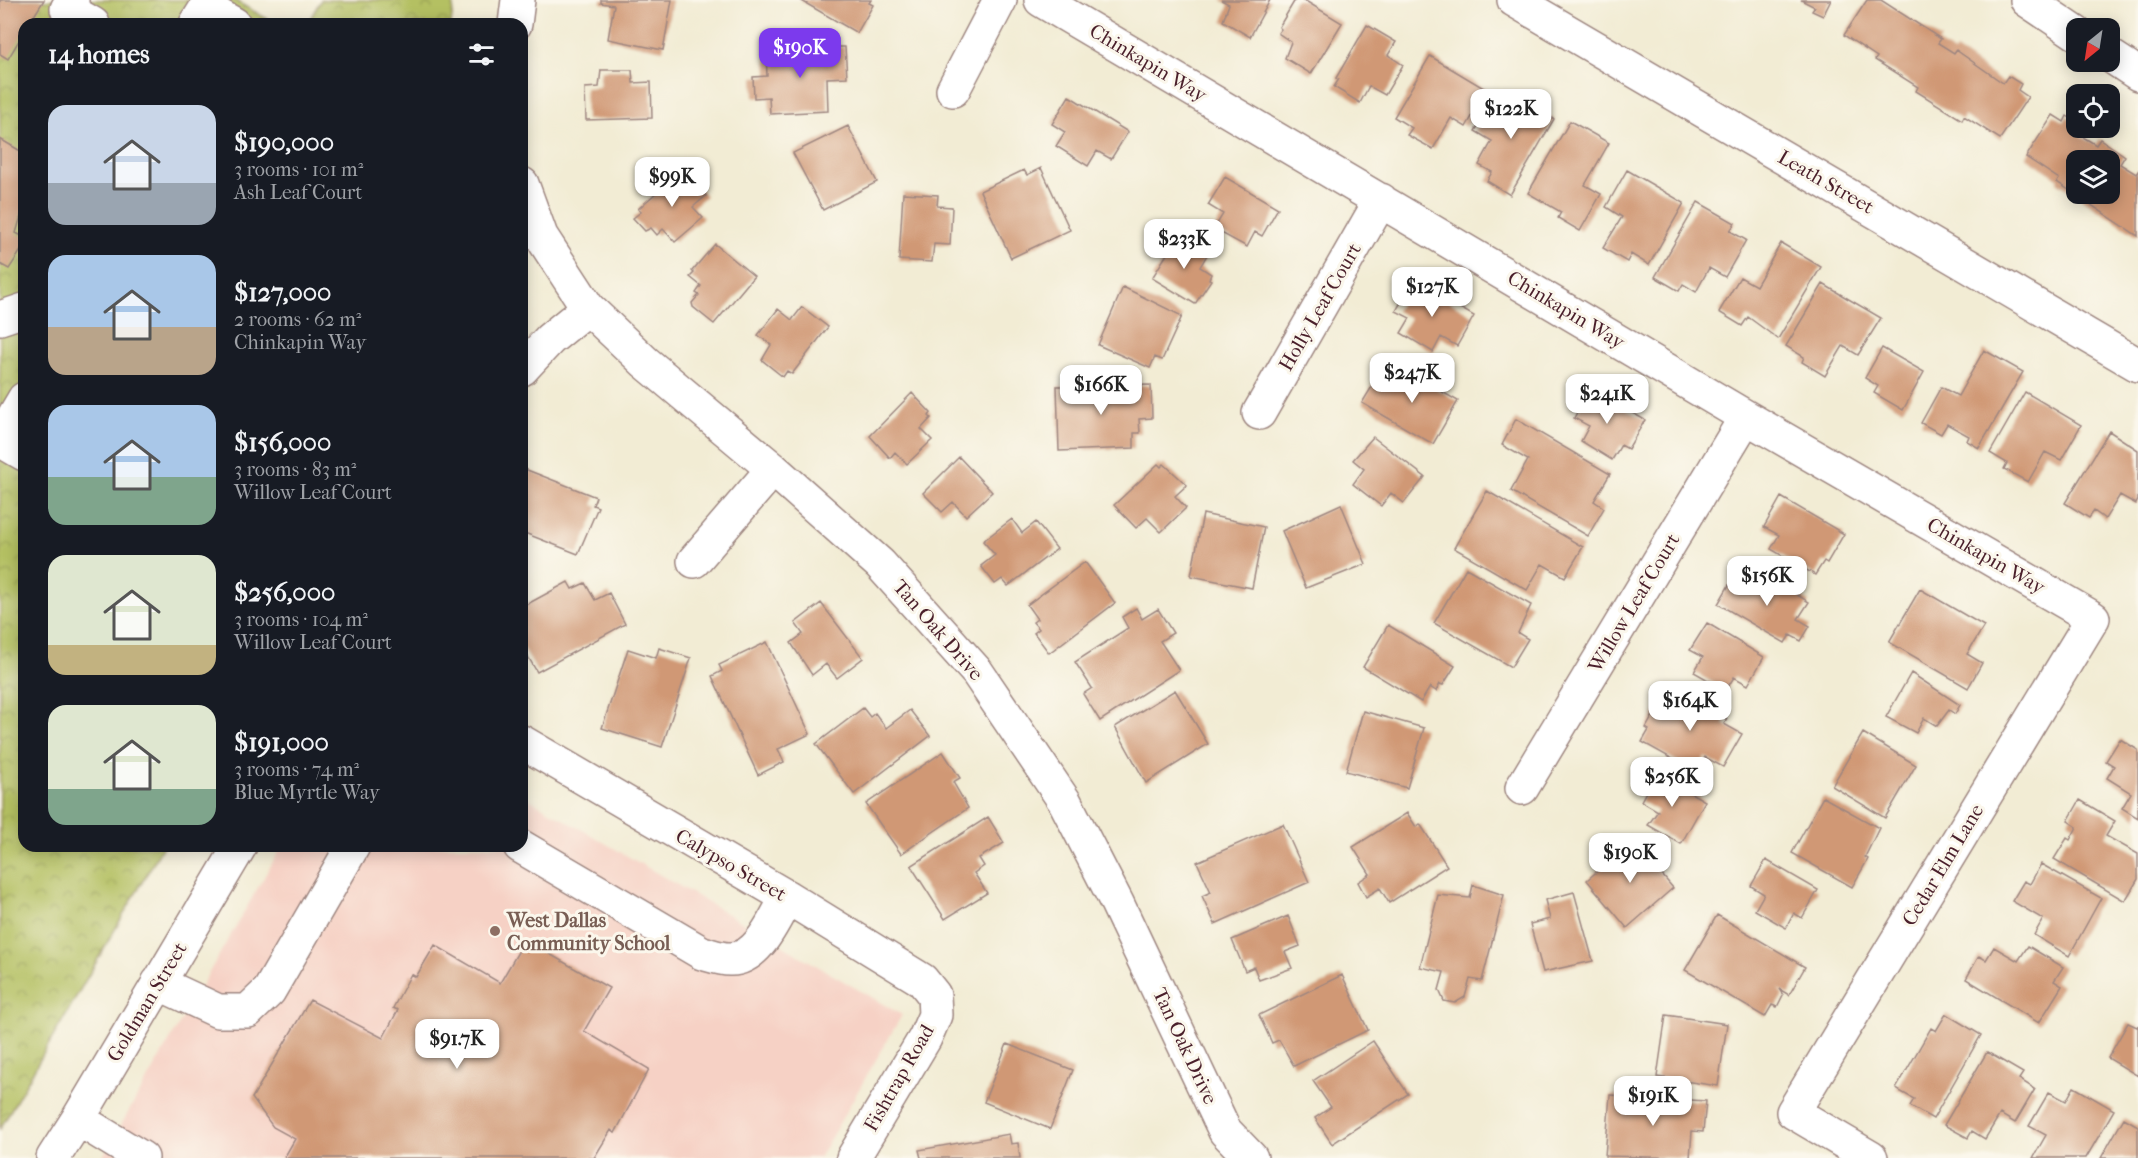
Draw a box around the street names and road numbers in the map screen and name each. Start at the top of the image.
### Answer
street label: Chinkapin Way [1085,19,1212,108]
street label: Leath Street [1774,145,1878,219]
street label: Holly Leaf Court [1274,239,1366,375]
street label: Chinkapin Way [1503,266,1630,355]
street label: Chinkapin Way [1923,513,2050,600]
street label: Willow Leaf Court [1583,529,1685,677]
street label: Tan Oak Drive [888,575,988,685]
street label: Cedar Elm Lane [1898,800,1988,930]
street label: Calypso Street [672,824,790,906]
street label: Goldman Street [102,938,192,1066]
street label: Tan Oak Drive [1148,984,1222,1108]
street label: Fishtrap Road [859,1020,939,1136]

